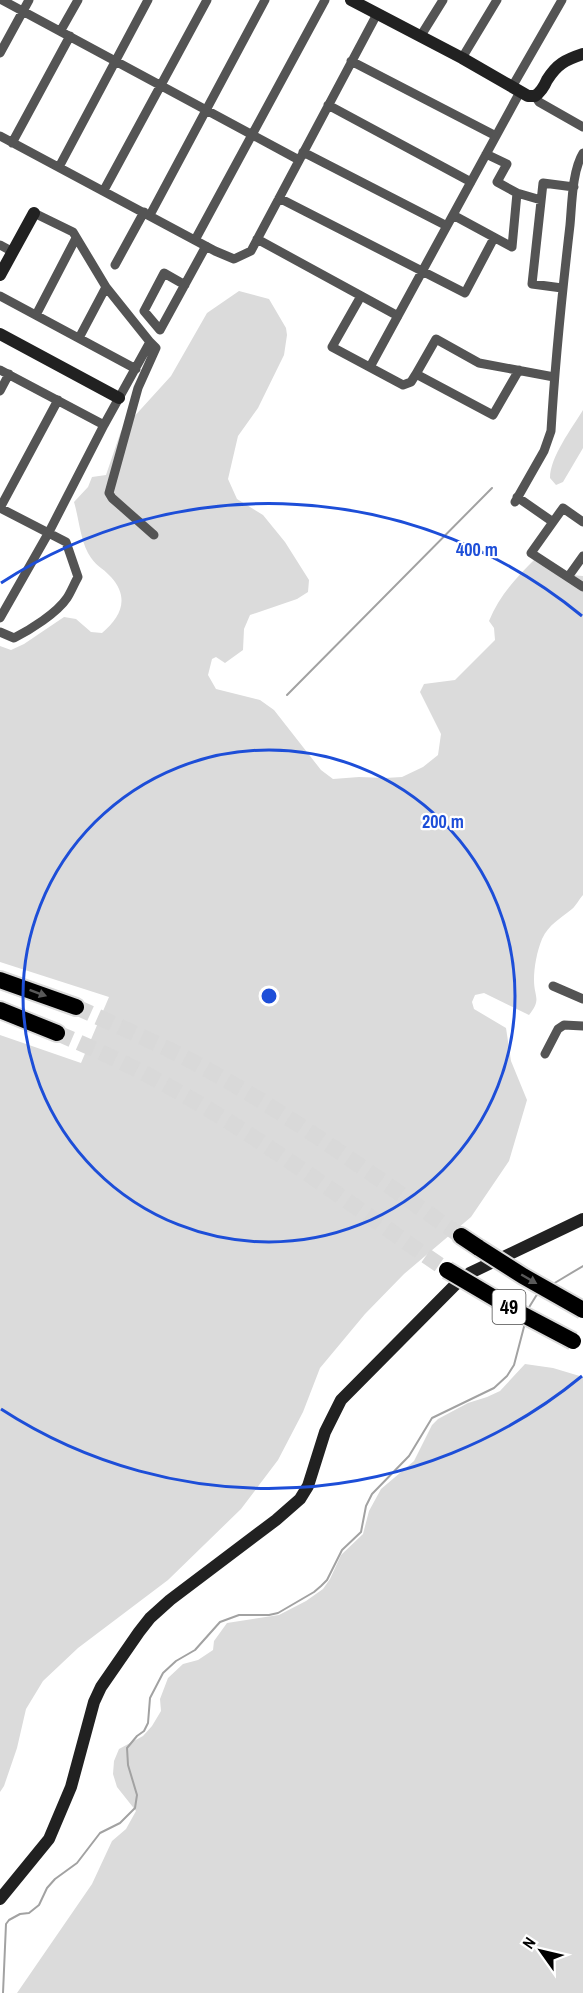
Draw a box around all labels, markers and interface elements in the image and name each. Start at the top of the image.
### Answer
text: 400 m [456,537,498,562]
text: 200 m [422,809,464,834]
centre of rings [259,986,279,1006]
one-way arrow [29,989,47,998]
one-way arrow [521,1274,537,1285]
road number: 49 [492,1290,526,1324]
north arrow [511,1921,571,1981]
text: N [517,1933,540,1953]

